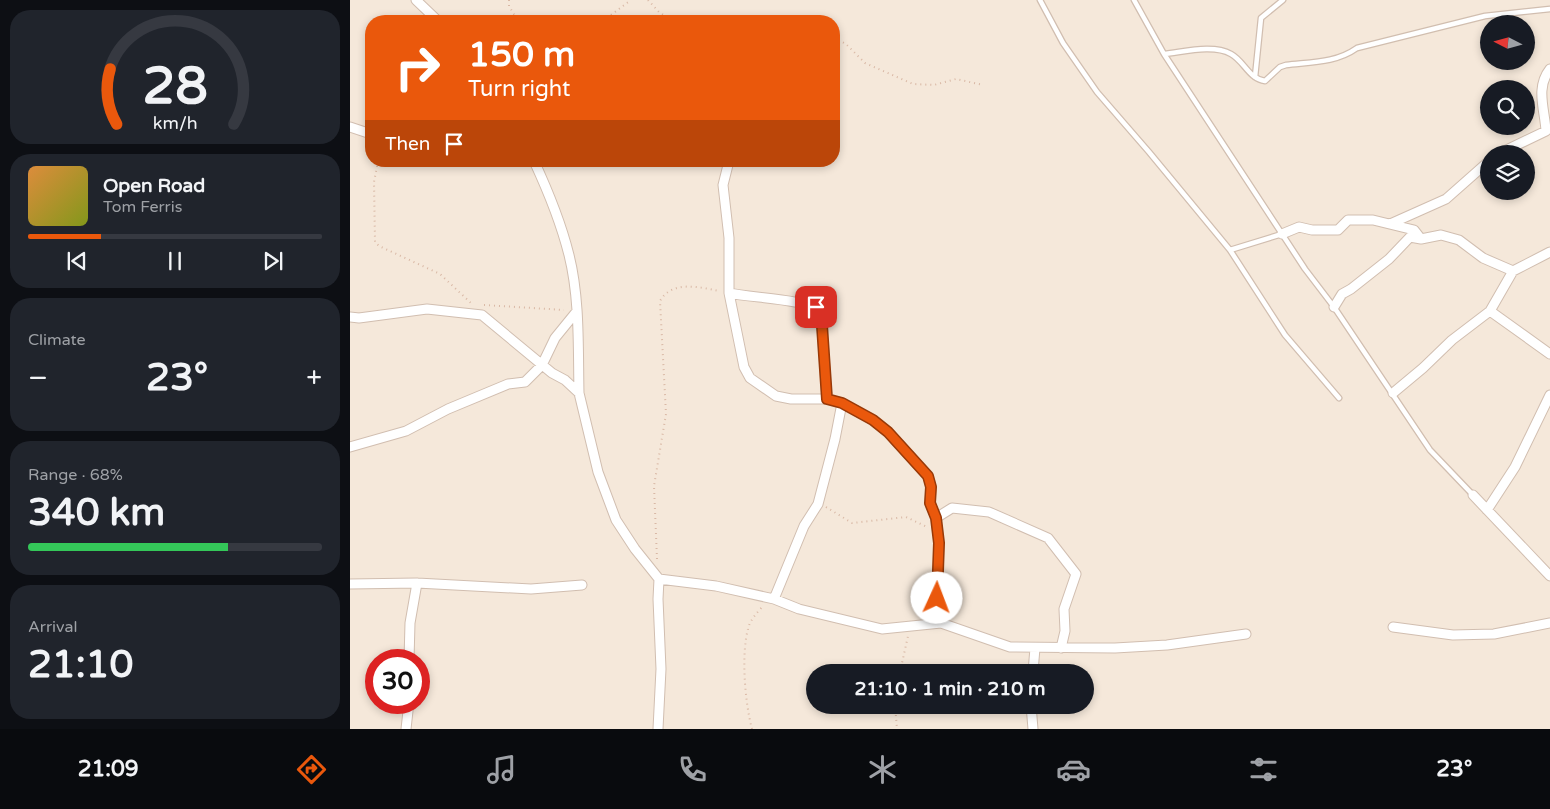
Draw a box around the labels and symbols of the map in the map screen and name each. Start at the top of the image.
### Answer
north arrow [1480,15,1535,70]
pin [795,286,837,328]
position arrow [910,571,962,623]
speed limit sign: 30 [365,649,430,714]

